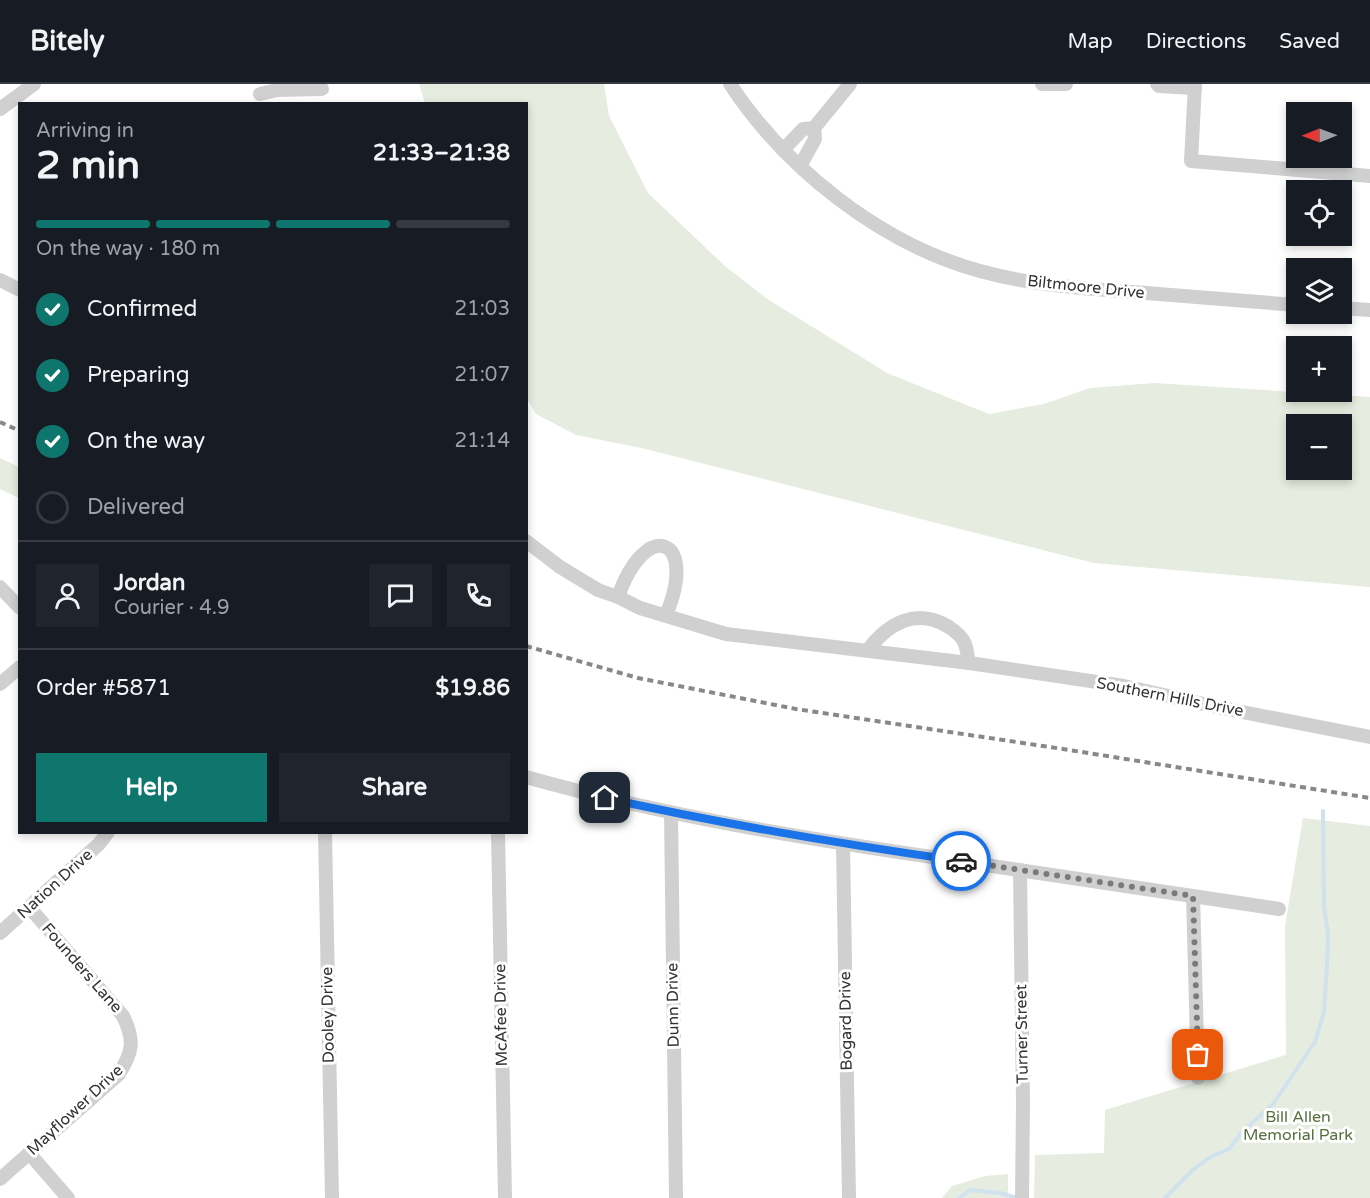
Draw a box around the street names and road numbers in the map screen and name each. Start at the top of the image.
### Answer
street label: Biltmoore Drive [1026,271,1146,303]
street label: Southern Hills Drive [1095,673,1245,721]
street label: Nation Drive [13,845,97,923]
street label: Founders Lane [38,919,126,1017]
street label: Dunn Drive [662,962,684,1048]
street label: McAfee Drive [490,963,512,1067]
street label: Dooley Drive [317,967,339,1063]
street label: Bogard Drive [835,971,857,1071]
street label: Turner Street [1011,984,1033,1084]
street label: Mayflower Drive [23,1060,127,1160]

